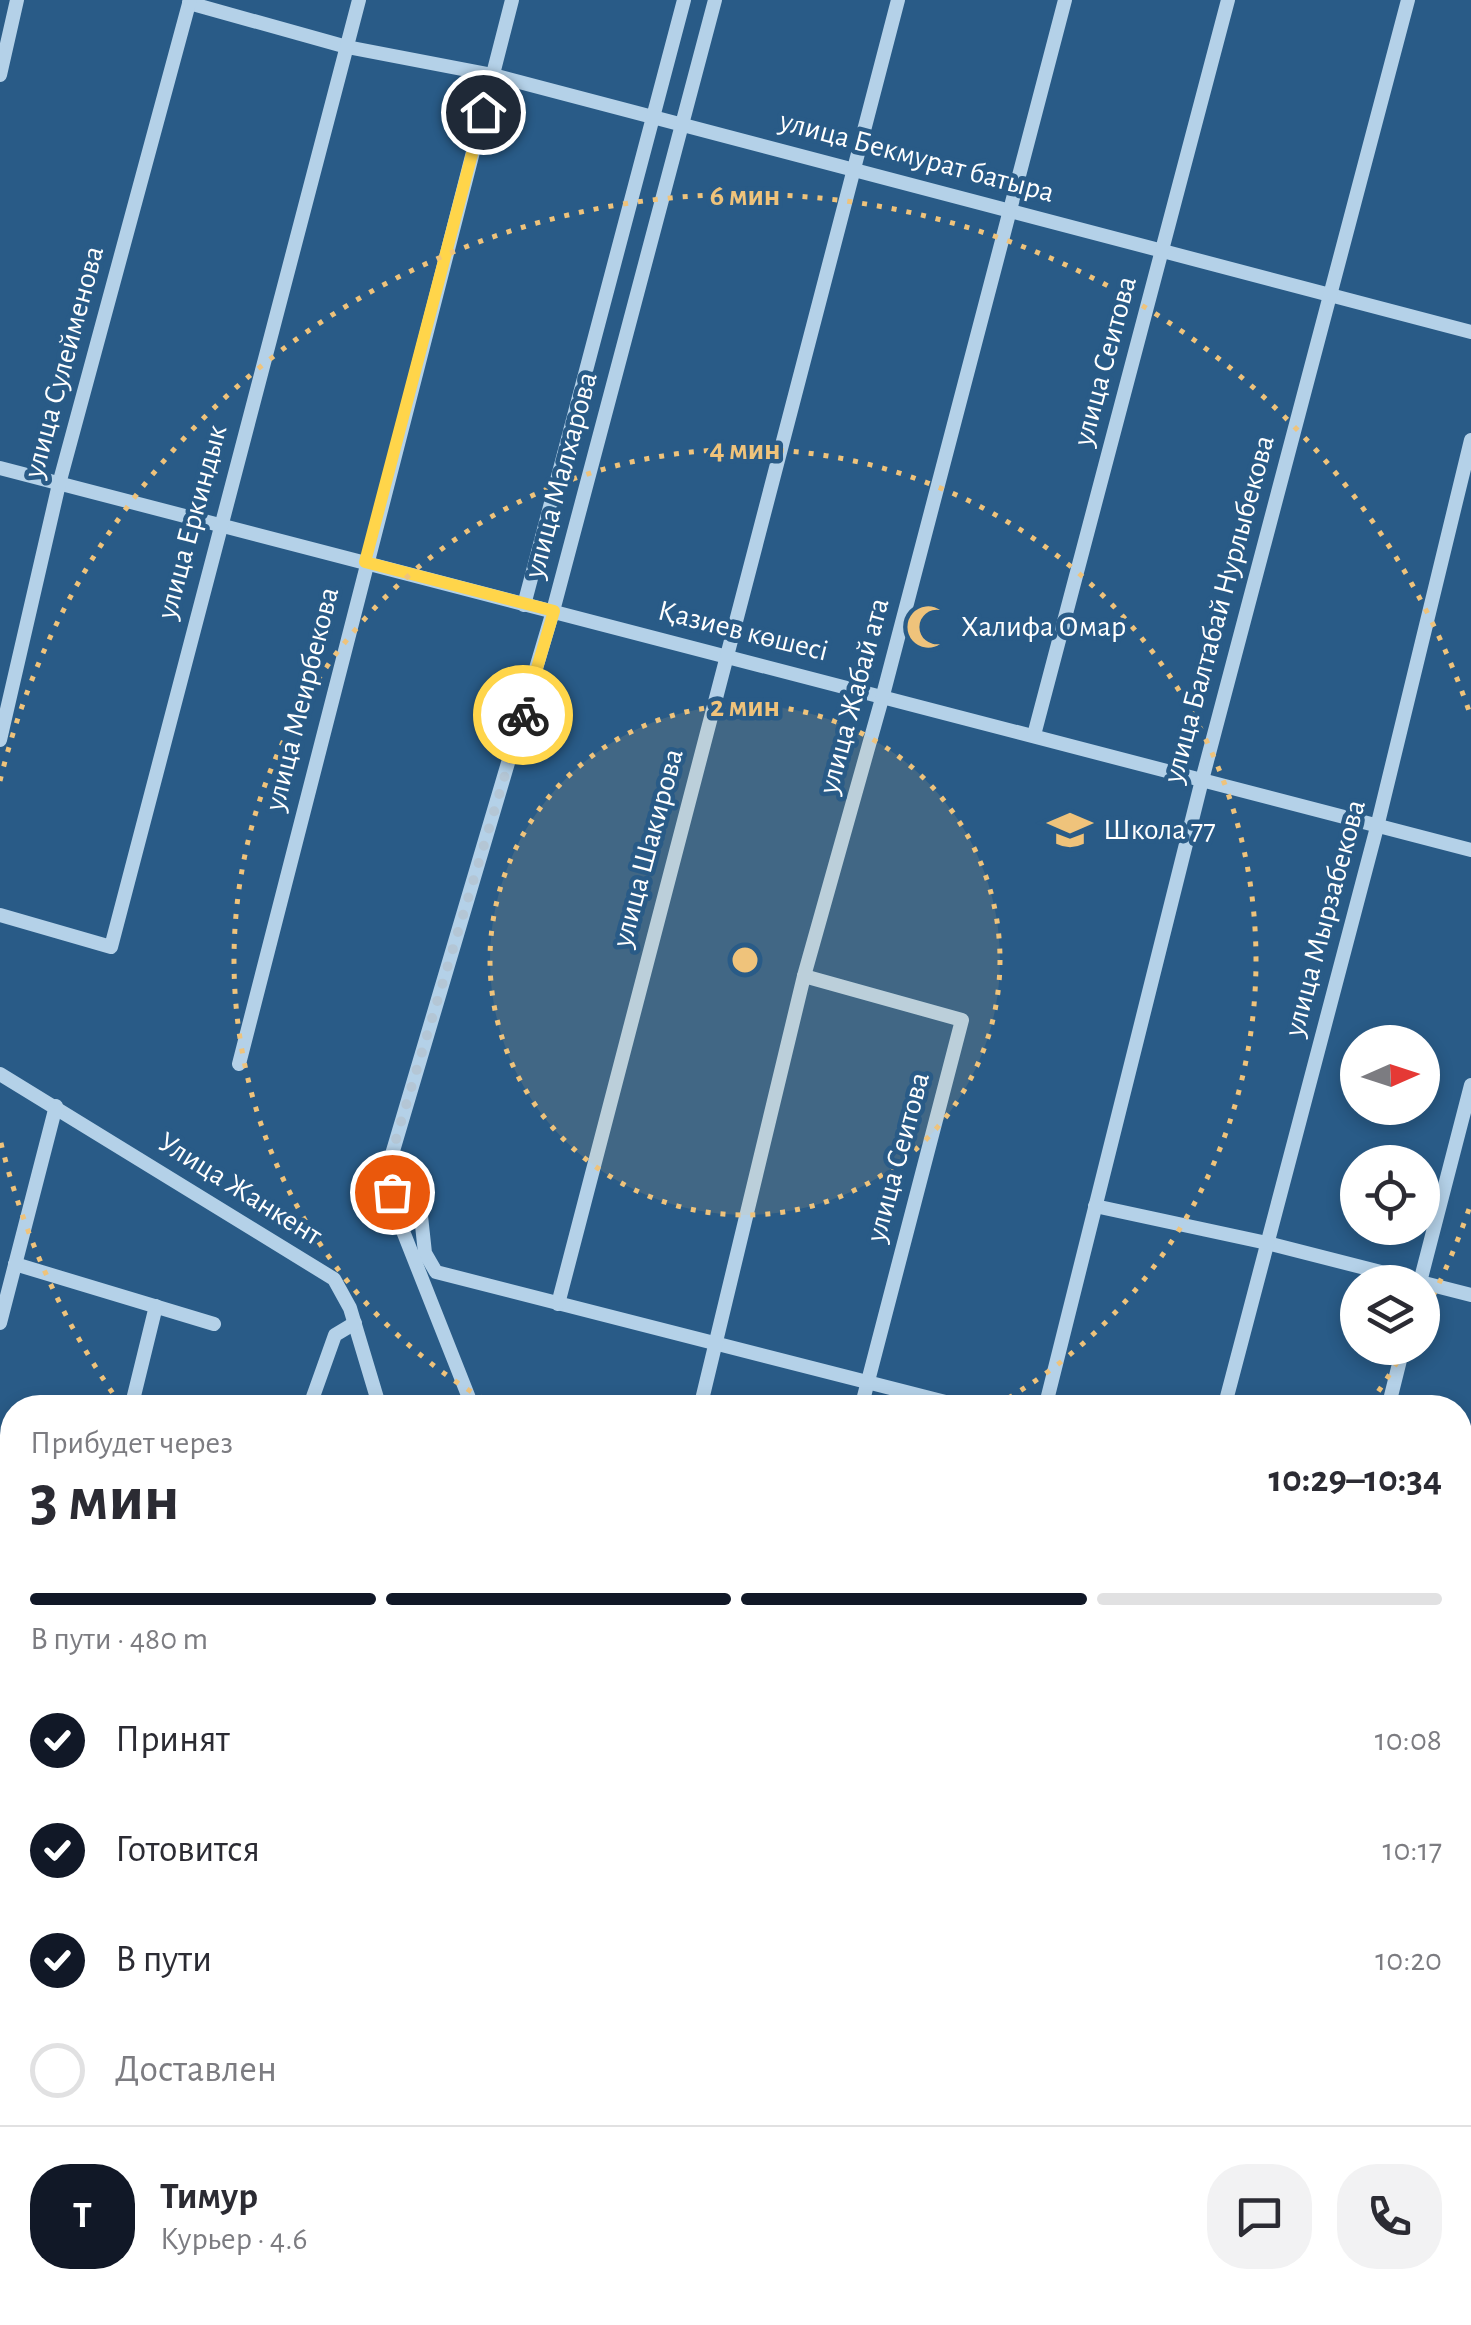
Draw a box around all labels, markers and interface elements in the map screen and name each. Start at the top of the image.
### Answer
pin [441,70,526,155]
icon: home [456,85,511,140]
street label: улица Бекмурат батыра [776,106,1058,208]
text: 6 мин [710,181,780,211]
street label: улица Сулейменова [18,243,109,482]
street label: улица Сеитова [1068,273,1142,450]
street label: улица Малхарова [519,369,603,582]
street label: улица Еркиндык [151,422,232,623]
street label: улица Балтабай Нурлыбекова [1158,432,1280,787]
text: 4 мин [709,435,781,465]
street label: улица Меирбекова [259,584,344,815]
street label: Қазиев көшесі [655,595,831,667]
street label: улица Жабай ата [813,595,895,798]
mosque icon: Халифа Омар [904,603,952,651]
place label: Халифа Омар [961,612,1126,642]
courier [473,665,573,765]
icon: bike [496,688,551,743]
text: 2 мин [710,692,780,722]
street label: улица Шакирова [607,746,689,951]
street label: улица Мырзабекова [1279,796,1371,1040]
school or university icon: Школа 77 [1046,806,1094,854]
place label: Школа 77 [1103,815,1216,845]
centre of rings [727,942,763,978]
north arrow [1340,1025,1440,1125]
map controls [1340,1025,1440,1365]
street label: улица Сеитова [861,1069,935,1246]
street label: Улица Жанкент [153,1127,327,1251]
button: locate [1340,1145,1440,1245]
pin [350,1150,435,1235]
icon: bag [365,1165,420,1220]
button: layers [1340,1265,1440,1365]
text: Прибудет через [30,1427,233,1459]
text: 10:29–10:34 [1268,1461,1442,1499]
text: 3 мин [30,1467,180,1532]
text: В пути · 480 m [30,1623,208,1655]
icon: check [30,1713,85,1768]
text: Принят [115,1721,230,1759]
text: 10:08 [1375,1724,1442,1756]
icon: check [30,1823,85,1878]
text: Готовится [115,1831,260,1869]
text: 10:17 [1382,1834,1442,1866]
icon: check [30,1933,85,1988]
text: В пути [115,1941,212,1979]
text: 10:20 [1375,1944,1442,1976]
text: Доставлен [115,2051,277,2089]
button: chat [1207,2164,1312,2269]
button: phone [1337,2164,1442,2269]
text: Тимур [160,2178,258,2216]
text: Т [73,2197,92,2235]
text: Курьер · 4.6 [160,2223,308,2255]

